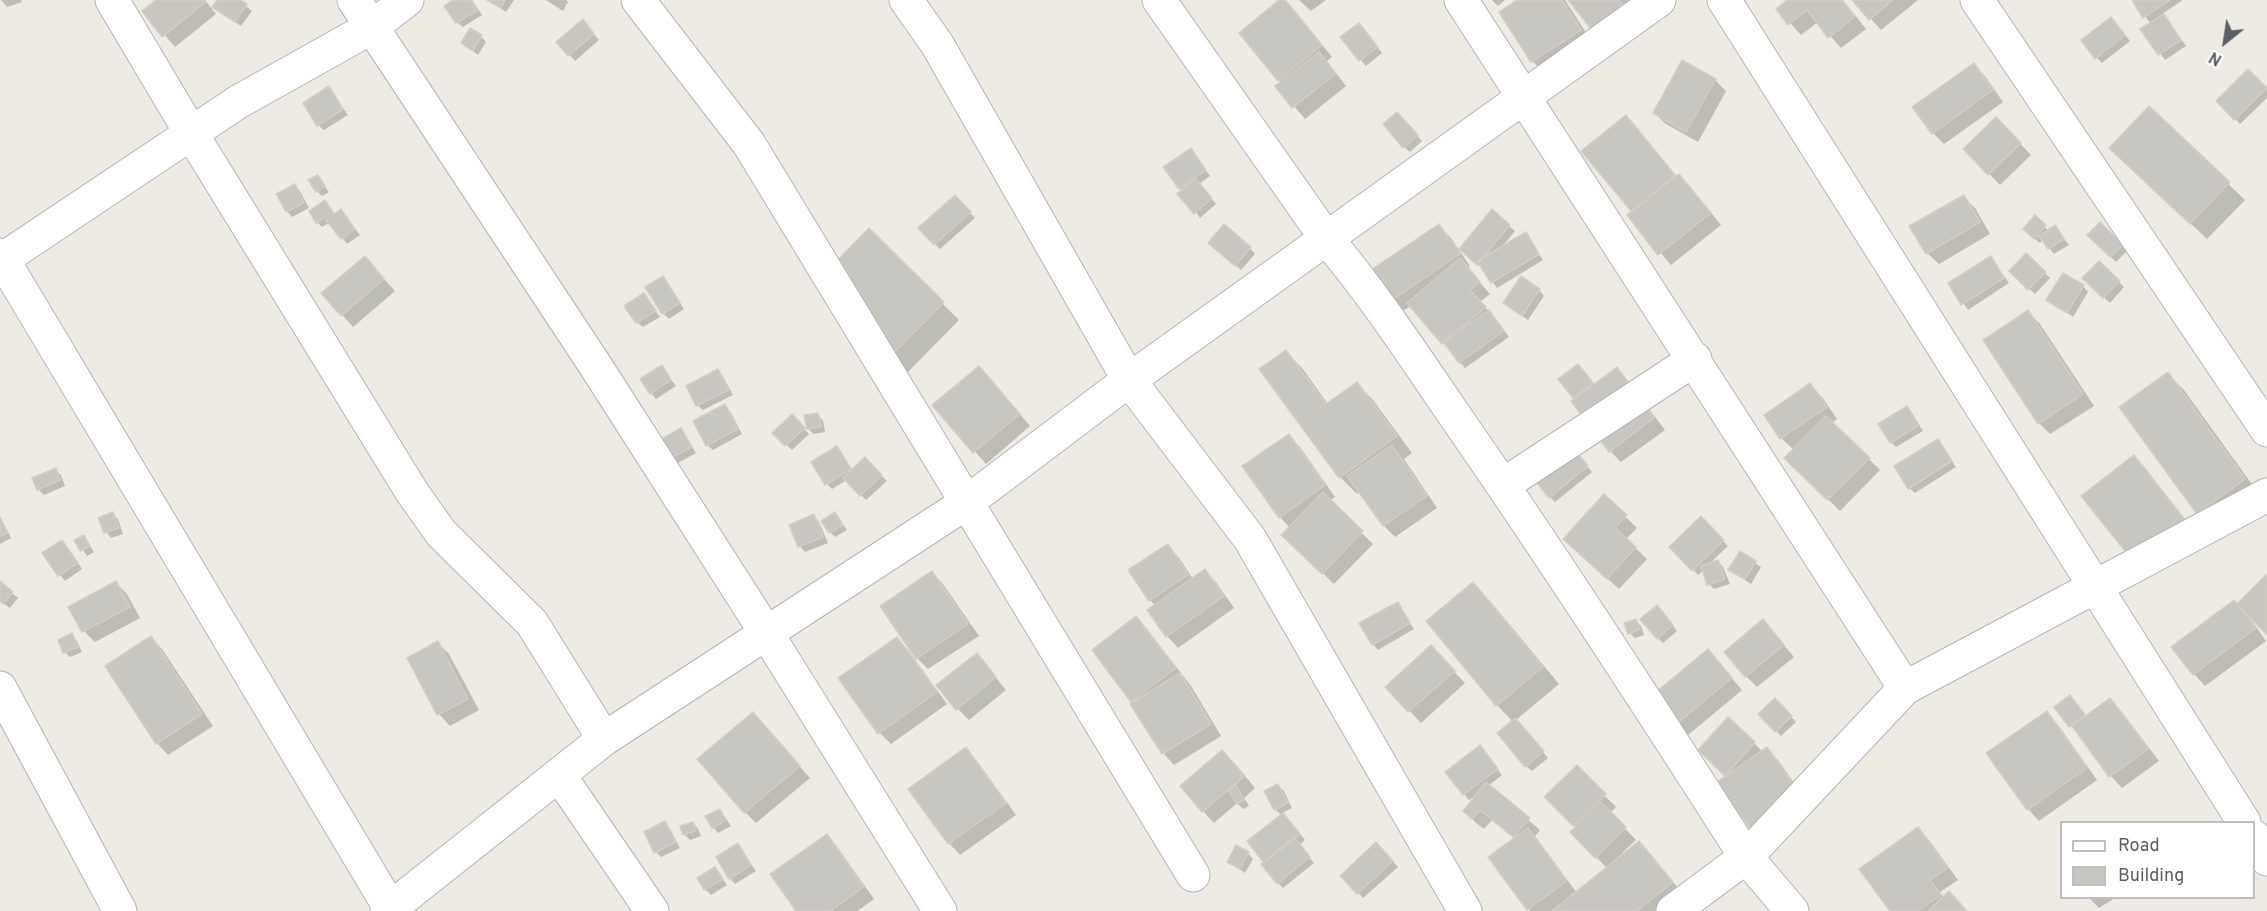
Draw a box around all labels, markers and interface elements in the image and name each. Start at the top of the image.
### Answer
north arrow [2195,12,2255,72]
text: N [2206,46,2226,69]
legend [2060,821,2255,899]
text: Road [2118,835,2160,858]
text: Building [2118,865,2184,888]

